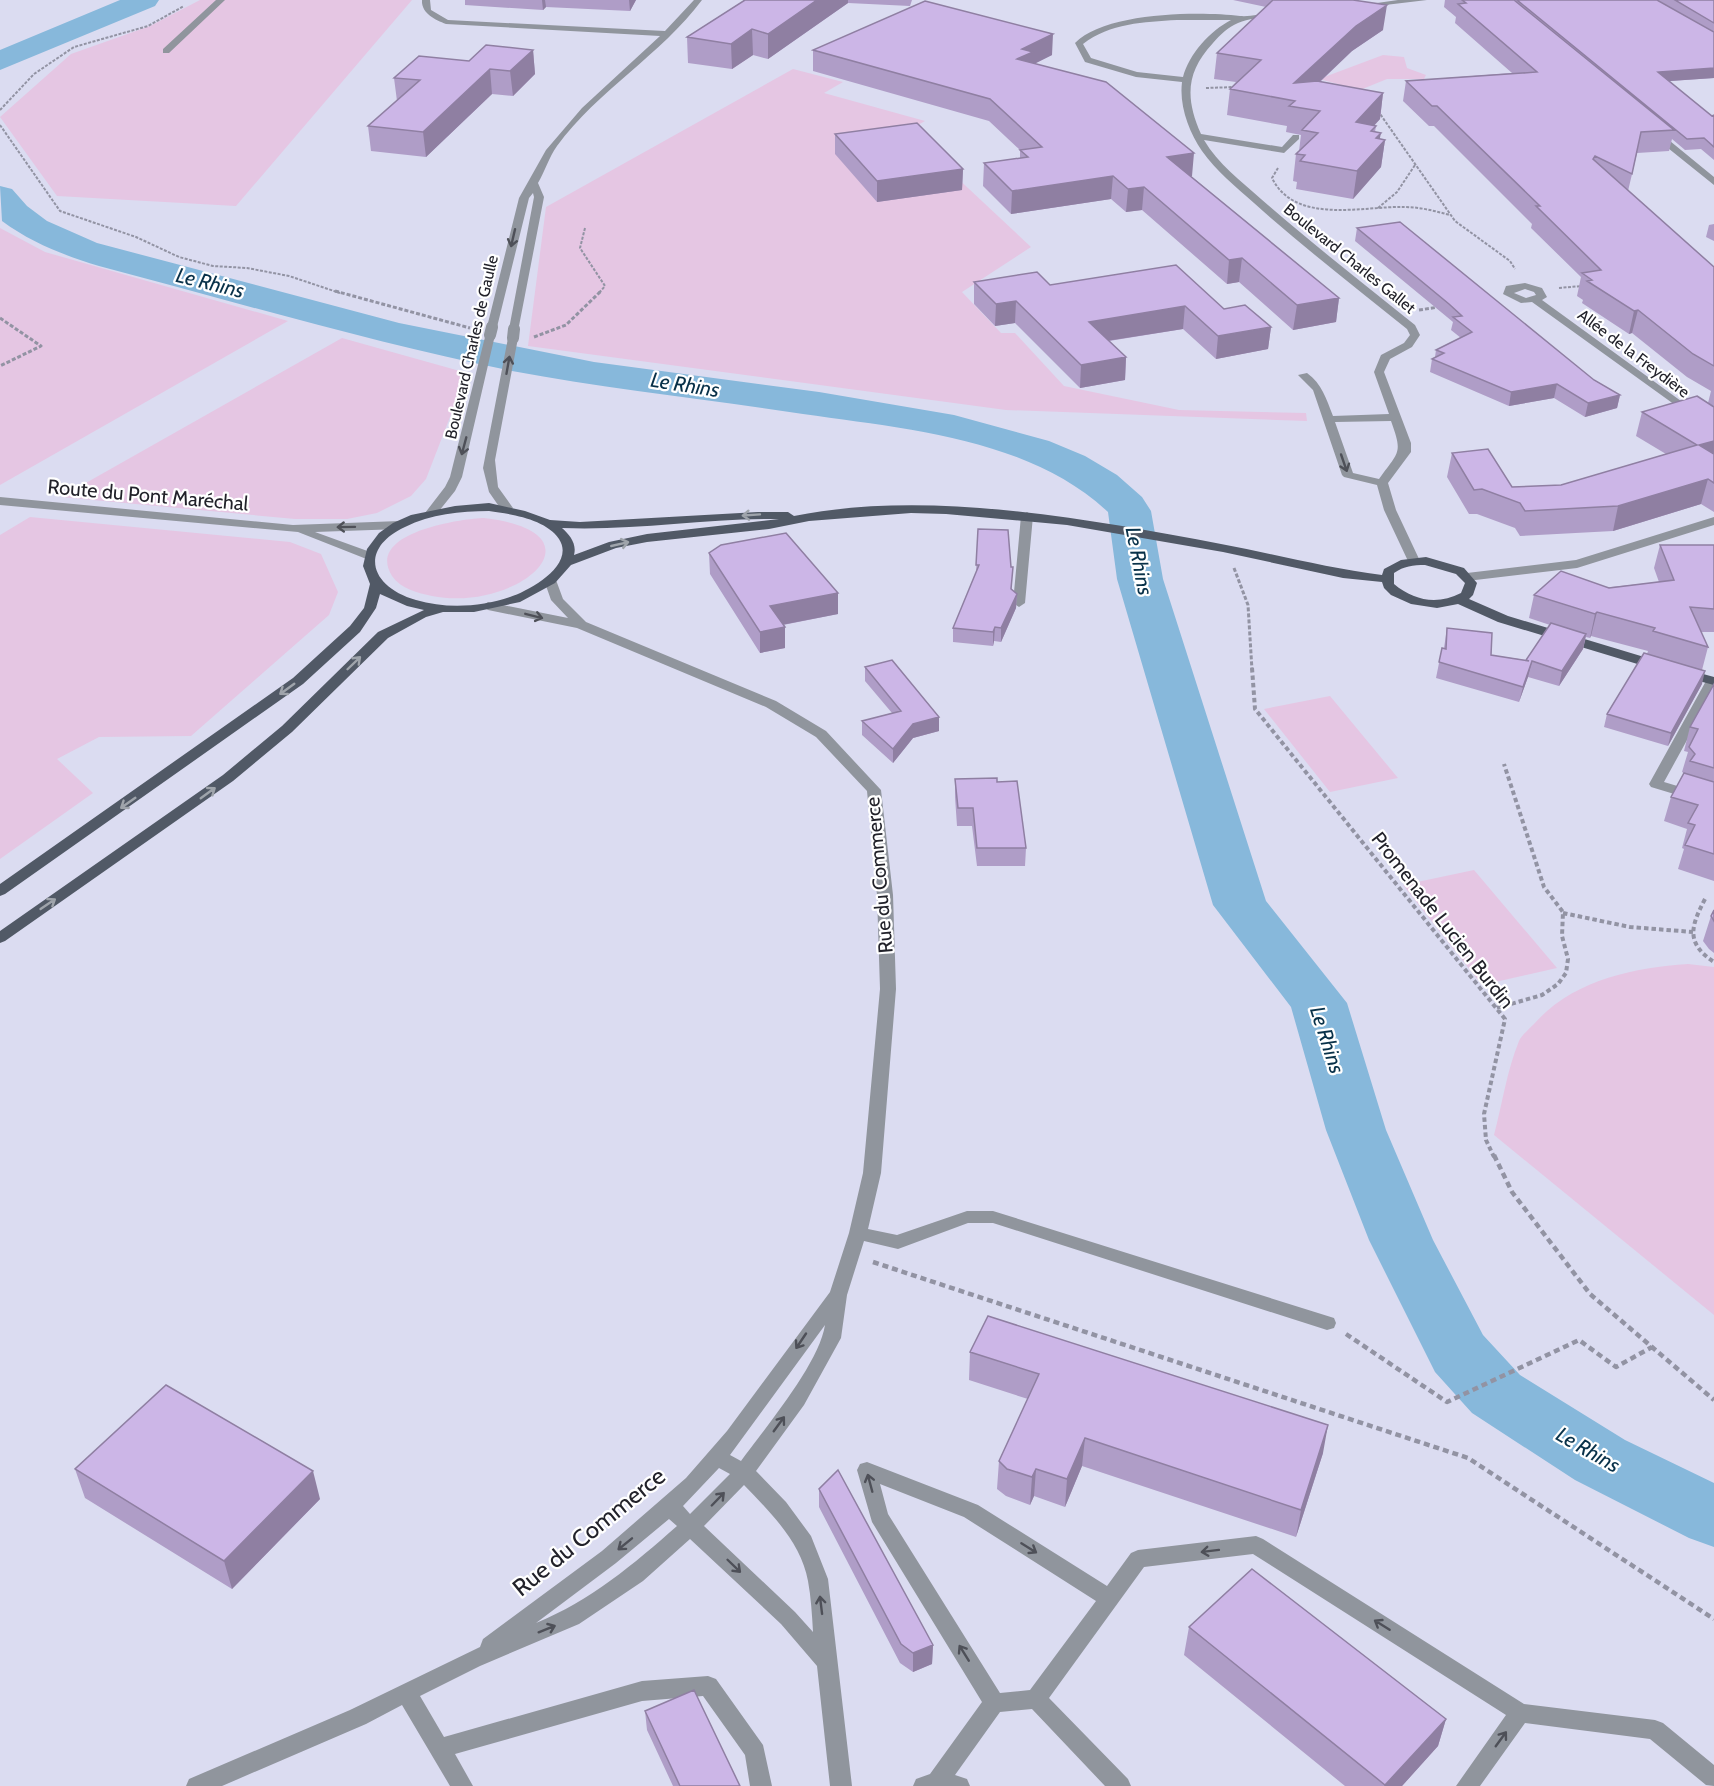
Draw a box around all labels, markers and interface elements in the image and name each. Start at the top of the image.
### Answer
street label: Boulevard Charles Gallet [1280,199,1420,318]
one-way arrow [507,229,519,248]
street label: Boulevard Charles de Gaulle [441,253,502,441]
water label: Le Rhins [174,262,247,303]
street label: Allée de la Freydière [1574,305,1693,402]
one-way arrow [503,356,514,376]
water label: Le Rhins [649,367,721,402]
one-way arrow [458,436,470,455]
one-way arrow [1339,453,1350,472]
street label: Route du Pont Maréchal [47,474,250,516]
one-way arrow [741,510,761,521]
one-way arrow [337,522,357,533]
water label: Le Rhins [1121,525,1158,597]
one-way arrow [610,537,629,549]
one-way arrow [524,611,543,623]
one-way arrow [346,656,361,671]
one-way arrow [279,683,295,695]
one-way arrow [199,786,215,799]
street label: Rue du Commerce [860,796,898,954]
one-way arrow [120,797,137,809]
street label: Promenade Lucien Burdin [1367,827,1519,1013]
one-way arrow [39,898,56,910]
water label: Le Rhins [1305,1003,1350,1077]
one-way arrow [795,1332,807,1349]
one-way arrow [772,1417,785,1433]
water label: Le Rhins [1552,1421,1624,1478]
street label: Rue du Commerce [506,1461,671,1602]
one-way arrow [864,1474,876,1493]
one-way arrow [710,1491,725,1506]
one-way arrow [617,1537,633,1550]
one-way arrow [1020,1542,1037,1554]
one-way arrow [1201,1545,1221,1556]
one-way arrow [726,1559,741,1573]
one-way arrow [815,1596,826,1616]
one-way arrow [1374,1619,1391,1631]
one-way arrow [537,1623,556,1634]
one-way arrow [957,1645,969,1662]
one-way arrow [1495,1731,1507,1747]

